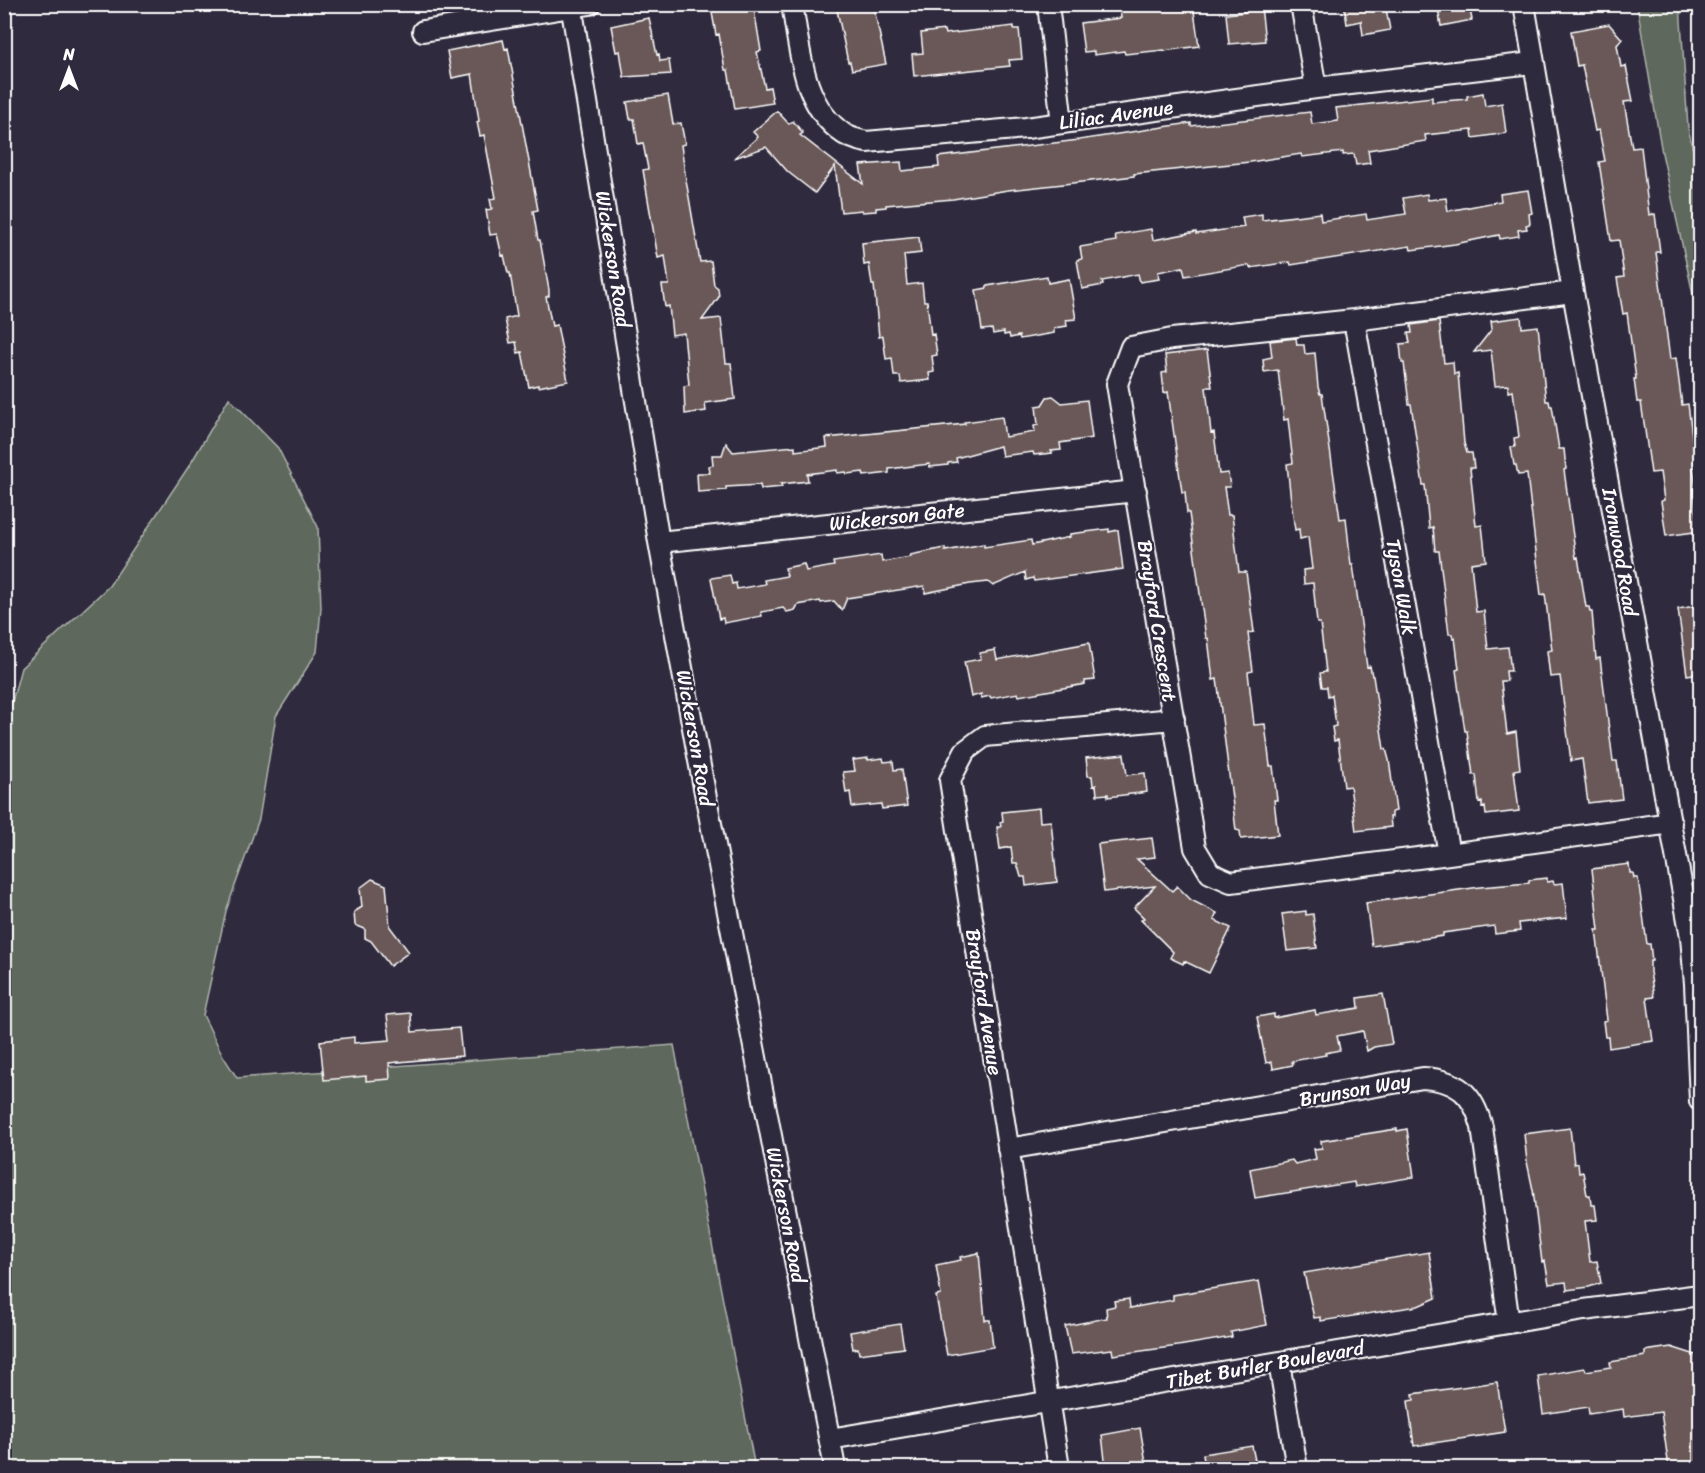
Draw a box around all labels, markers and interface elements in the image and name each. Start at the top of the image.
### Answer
north arrow [39,39,99,99]
text: N [62,40,75,69]
street label: Liliac Avenue [1057,90,1176,140]
street label: Wickerson Road [585,188,641,331]
street label: Ironwood Road [1591,484,1649,620]
street label: Wickerson Gate [828,492,966,542]
street label: Tyson Walk [1375,536,1427,638]
street label: Brayford Crescent [1127,538,1187,705]
street label: Wickerson Road [666,667,724,810]
street label: Brayford Avenue [955,926,1013,1078]
street label: Brunson Way [1297,1063,1414,1117]
street label: Wickerson Road [756,1144,817,1287]
street label: Tibet Butler Boulevard [1163,1330,1368,1400]

